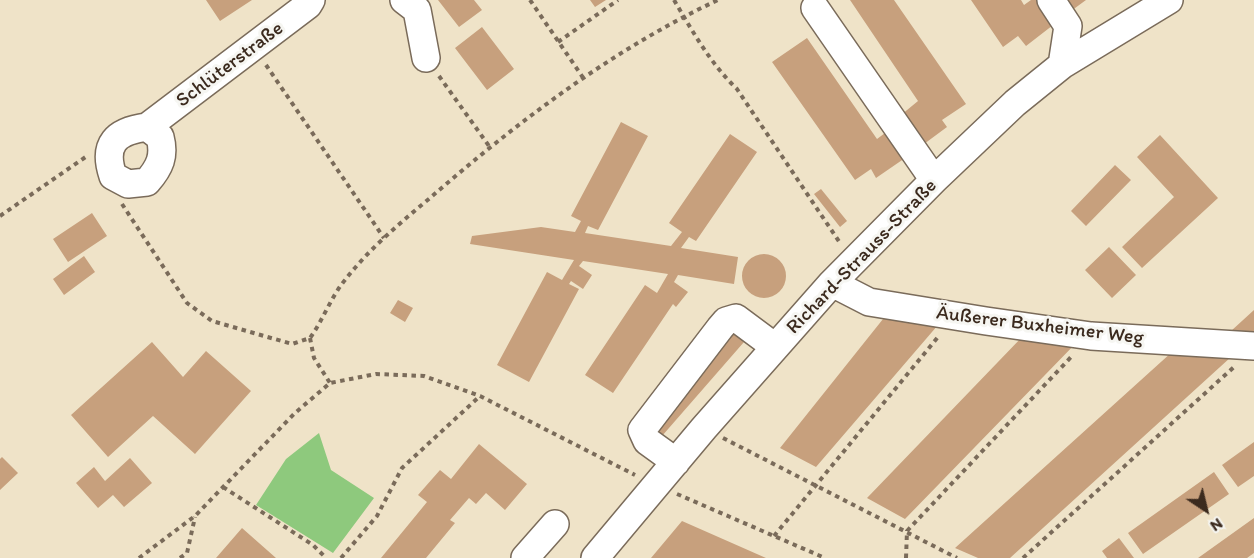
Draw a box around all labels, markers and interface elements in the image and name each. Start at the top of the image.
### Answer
street label: Schlüterstraße [172,17,288,113]
street label: Richard-Strauss-Straße [782,174,942,340]
street label: Äußerer Buxheimer Weg [935,301,1145,351]
north arrow [1176,480,1236,540]
text: N [1207,514,1226,536]

